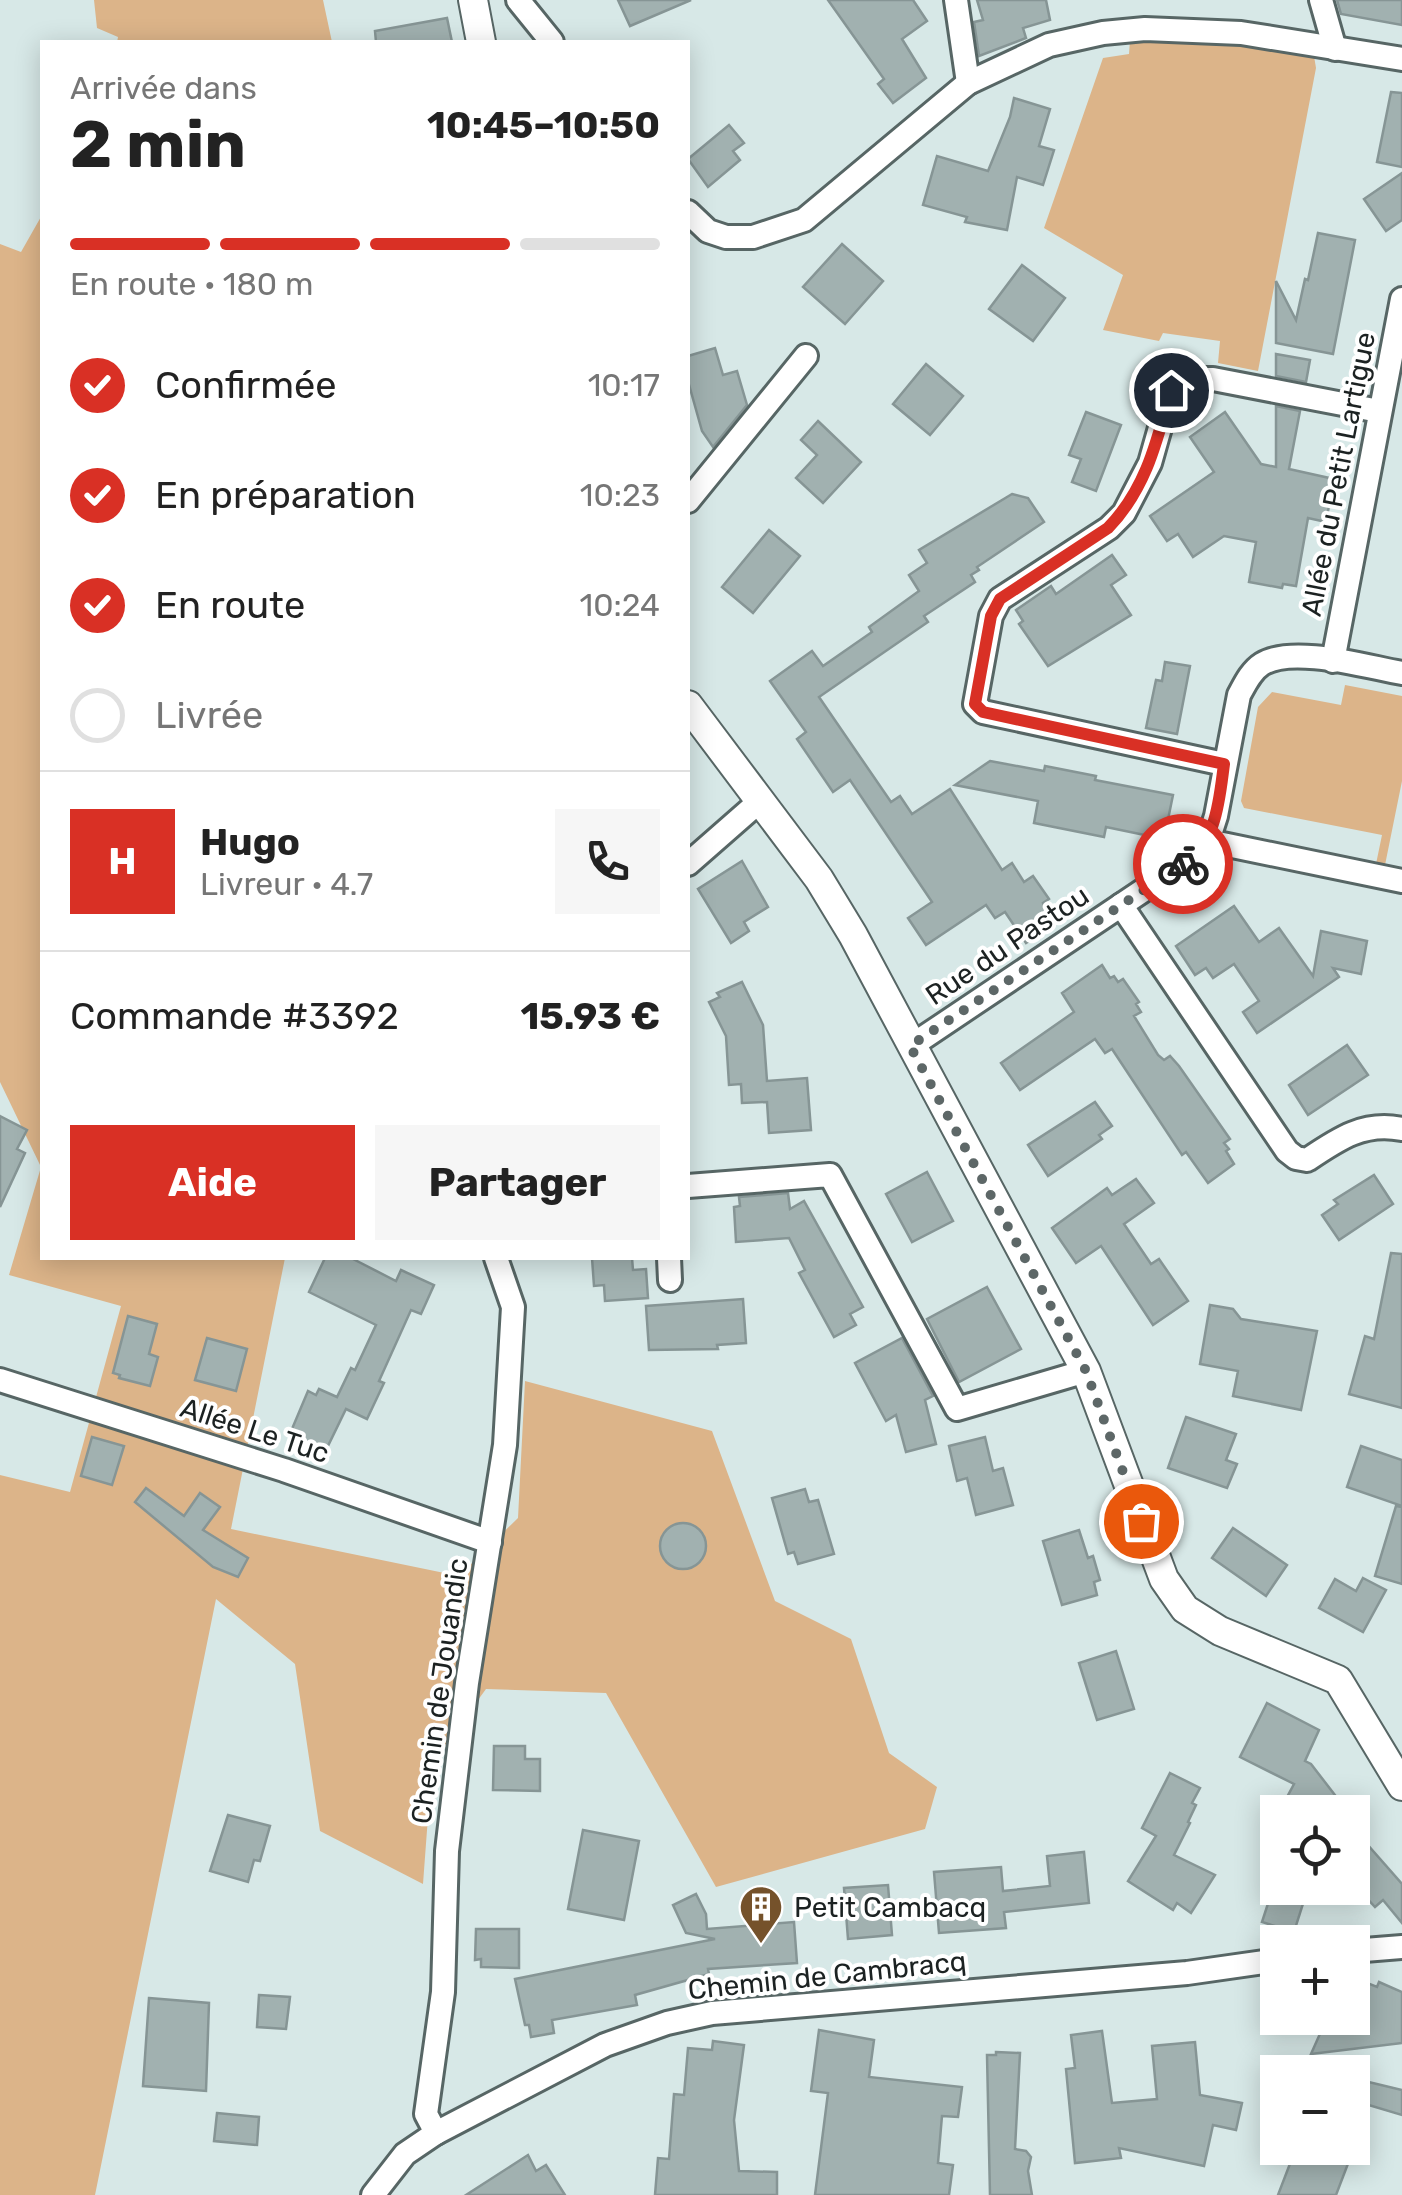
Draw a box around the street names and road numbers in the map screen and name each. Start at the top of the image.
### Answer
street label: Allée du Petit Lartigue [1295,329,1382,619]
street label: Rue du Pastou [920,879,1095,1012]
street label: Allée Le Tuc [176,1391,333,1470]
street label: Chemin de Jouandic [405,1556,474,1826]
street label: Chemin de Cambracq [686,1944,968,2007]

